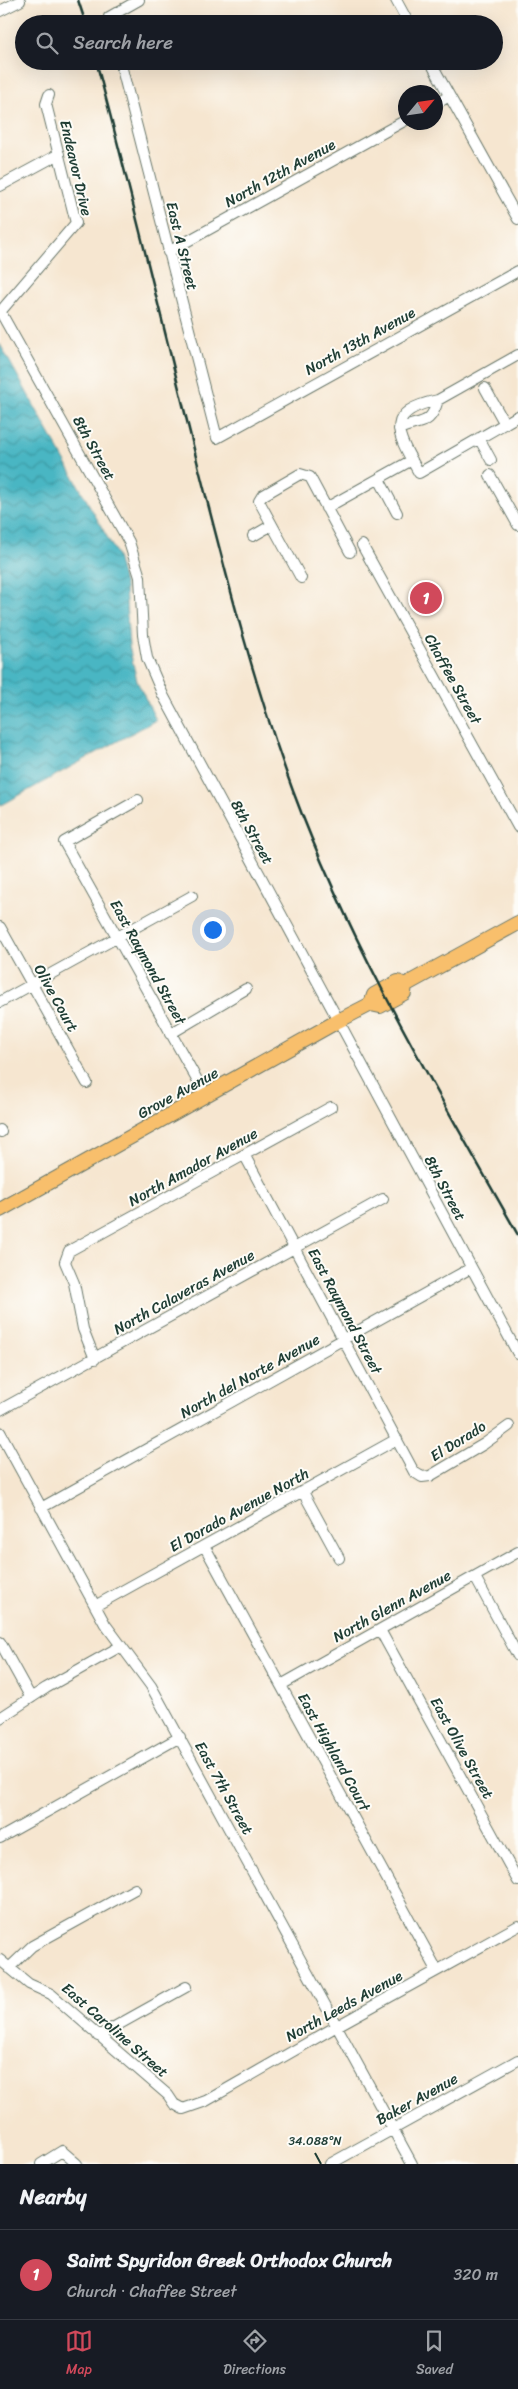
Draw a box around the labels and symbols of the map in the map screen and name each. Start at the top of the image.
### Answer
north arrow [398,85,443,130]
street label: Endeavor Drive [52,117,100,219]
street label: North 12th Avenue [220,132,340,214]
street label: East A Street [158,199,206,293]
street label: North 13th Avenue [300,300,420,382]
street label: 8th Street [65,411,123,486]
pin: 1 [410,579,442,617]
street label: Chaffee Street [417,629,489,730]
street label: 8th Street [223,795,281,870]
street label: East Raymond Street [103,894,194,1030]
your location [200,917,226,943]
street label: Olive Court [27,959,86,1037]
street label: Grove Avenue [133,1060,224,1126]
street label: North Amador Avenue [123,1120,263,1213]
street label: 8th Street [417,1151,473,1226]
street label: North Calaveras Avenue [108,1242,260,1342]
street label: East Raymond Street [301,1243,390,1380]
street label: North del Norte Avenue [175,1326,325,1425]
street label: El Dorado [425,1413,492,1468]
street label: El Dorado Avenue North [164,1461,314,1559]
street label: North Glenn Avenue [328,1562,456,1649]
street label: East Highland Court [291,1688,378,1817]
street label: East Olive Street [423,1692,501,1804]
street label: East 7th Street [187,1736,261,1840]
street label: North Leeds Avenue [280,1963,408,2049]
street label: East Caroline Street [56,1976,175,2084]
street label: Baker Avenue [371,2066,463,2132]
text: 34.088°N [288,2130,342,2152]

